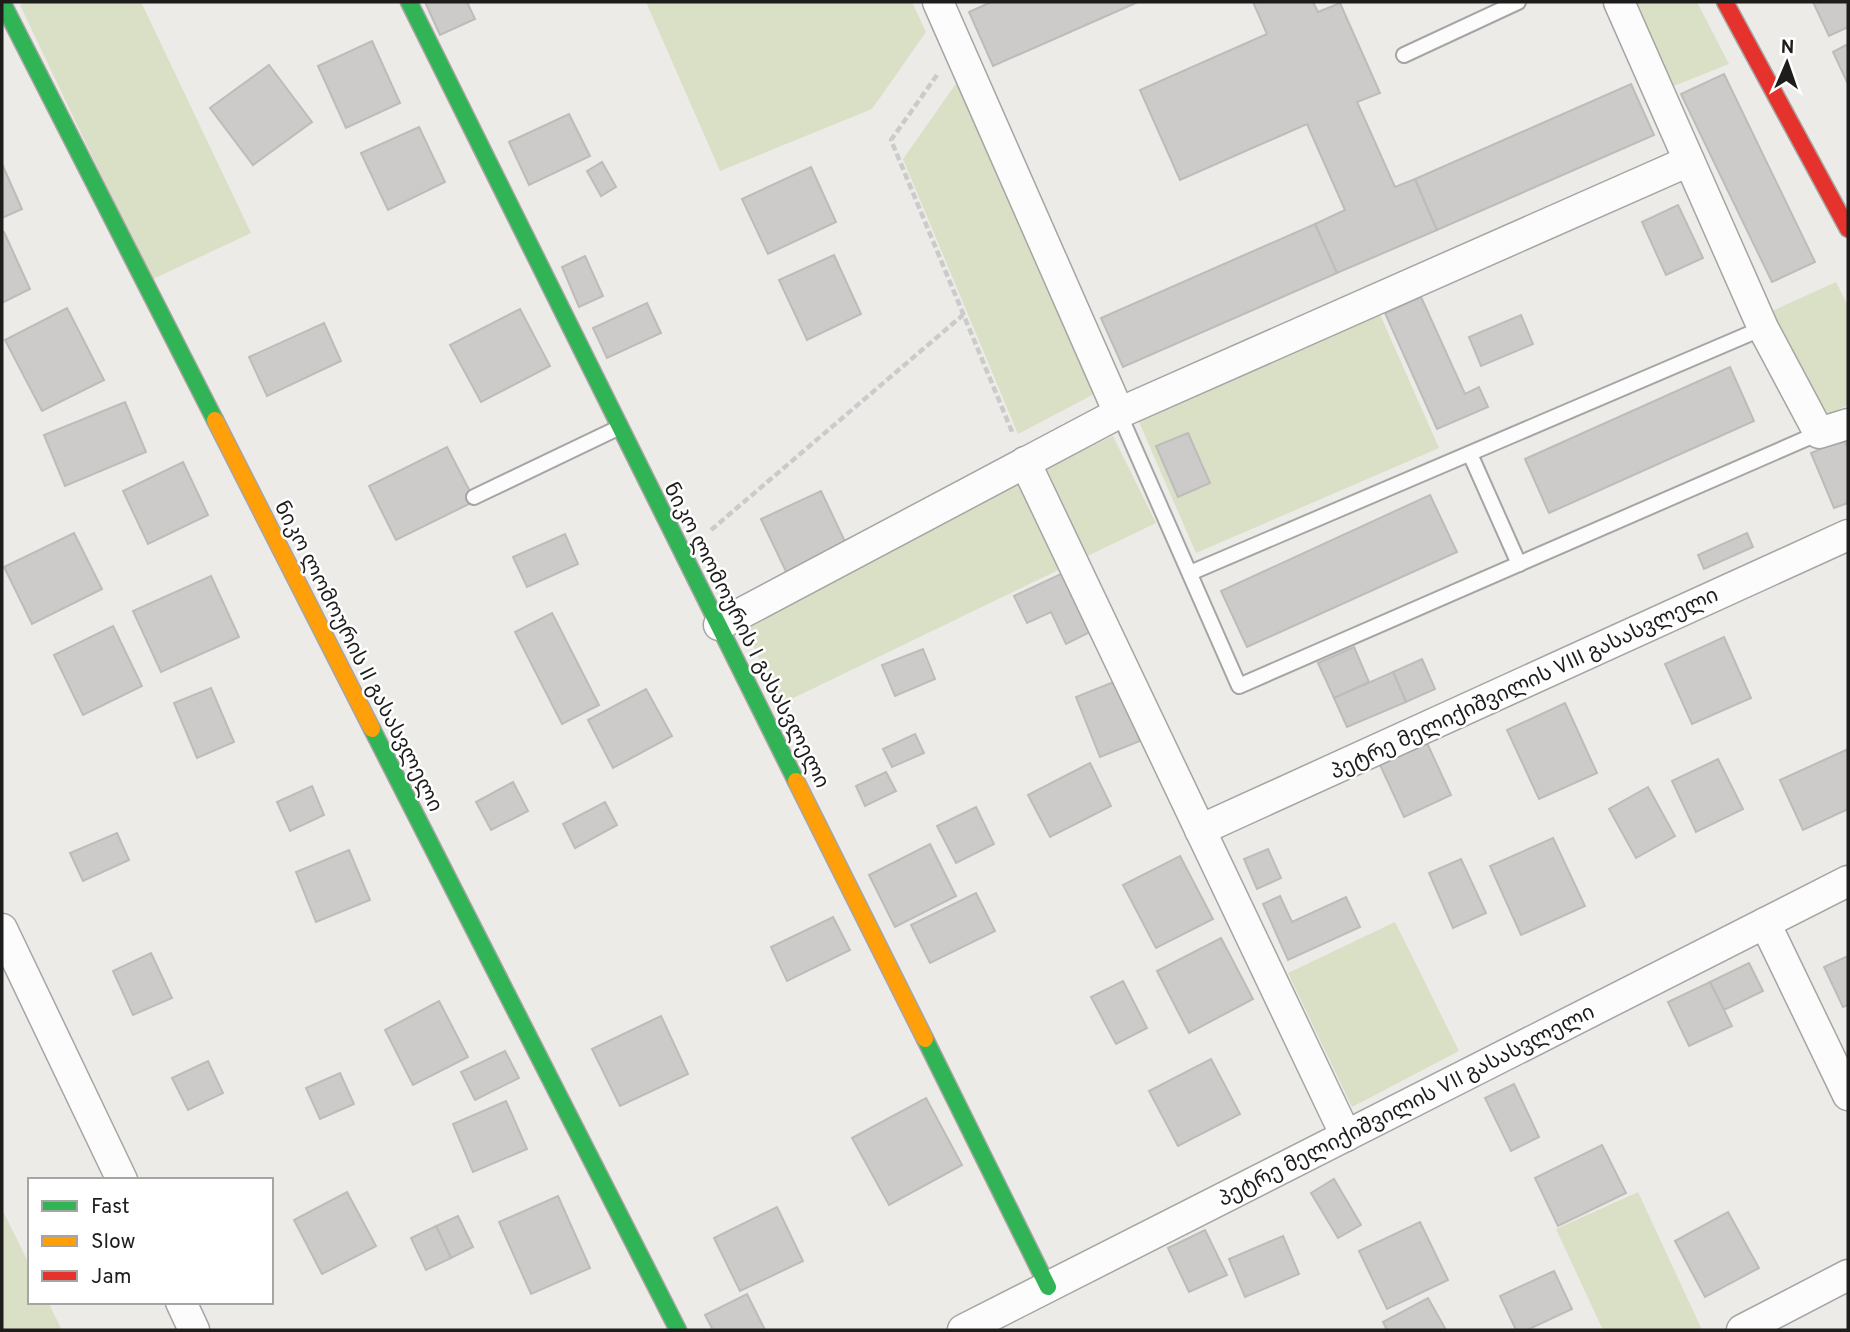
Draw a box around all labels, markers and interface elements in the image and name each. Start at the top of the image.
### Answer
north arrow [1752,28,1822,98]
text: N [1780,36,1795,60]
street label: ნიკო ლომოურის I გასასვლელი [657,478,835,793]
street label: ნიკო ლომოურის II გასასვლელი [267,497,448,817]
street label: პეტრე მელიქიშვილის VIII გასასვლელი [1326,582,1723,786]
street label: პეტრე მელიქიშვილის VII გასასვლელი [1214,999,1600,1214]
legend [28,1178,273,1304]
text: Fast [91,1194,130,1221]
text: Slow [91,1229,136,1256]
text: Jam [91,1264,132,1291]

